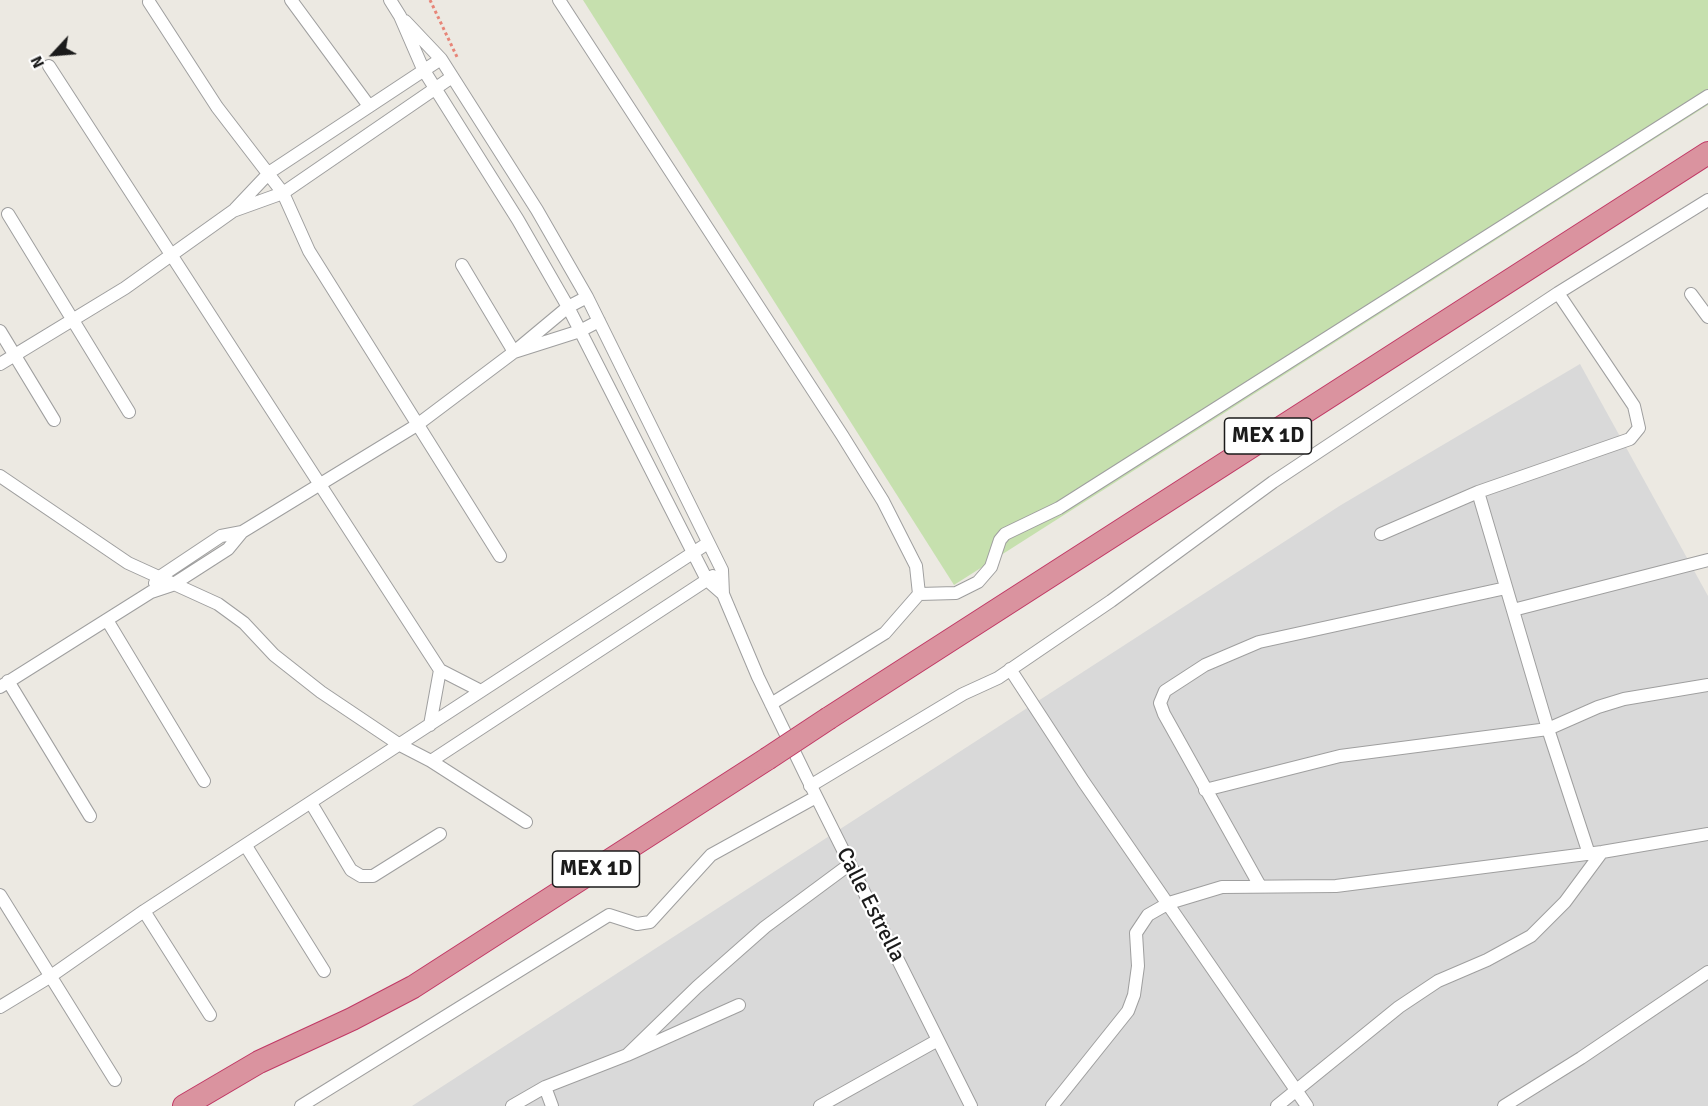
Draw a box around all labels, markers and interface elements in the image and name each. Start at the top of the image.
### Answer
north arrow [24,24,84,84]
text: N [26,53,49,71]
road number: MEX 1D [1224,418,1312,454]
street label: Calle Estrella [830,843,910,967]
road number: MEX 1D [552,851,640,887]

